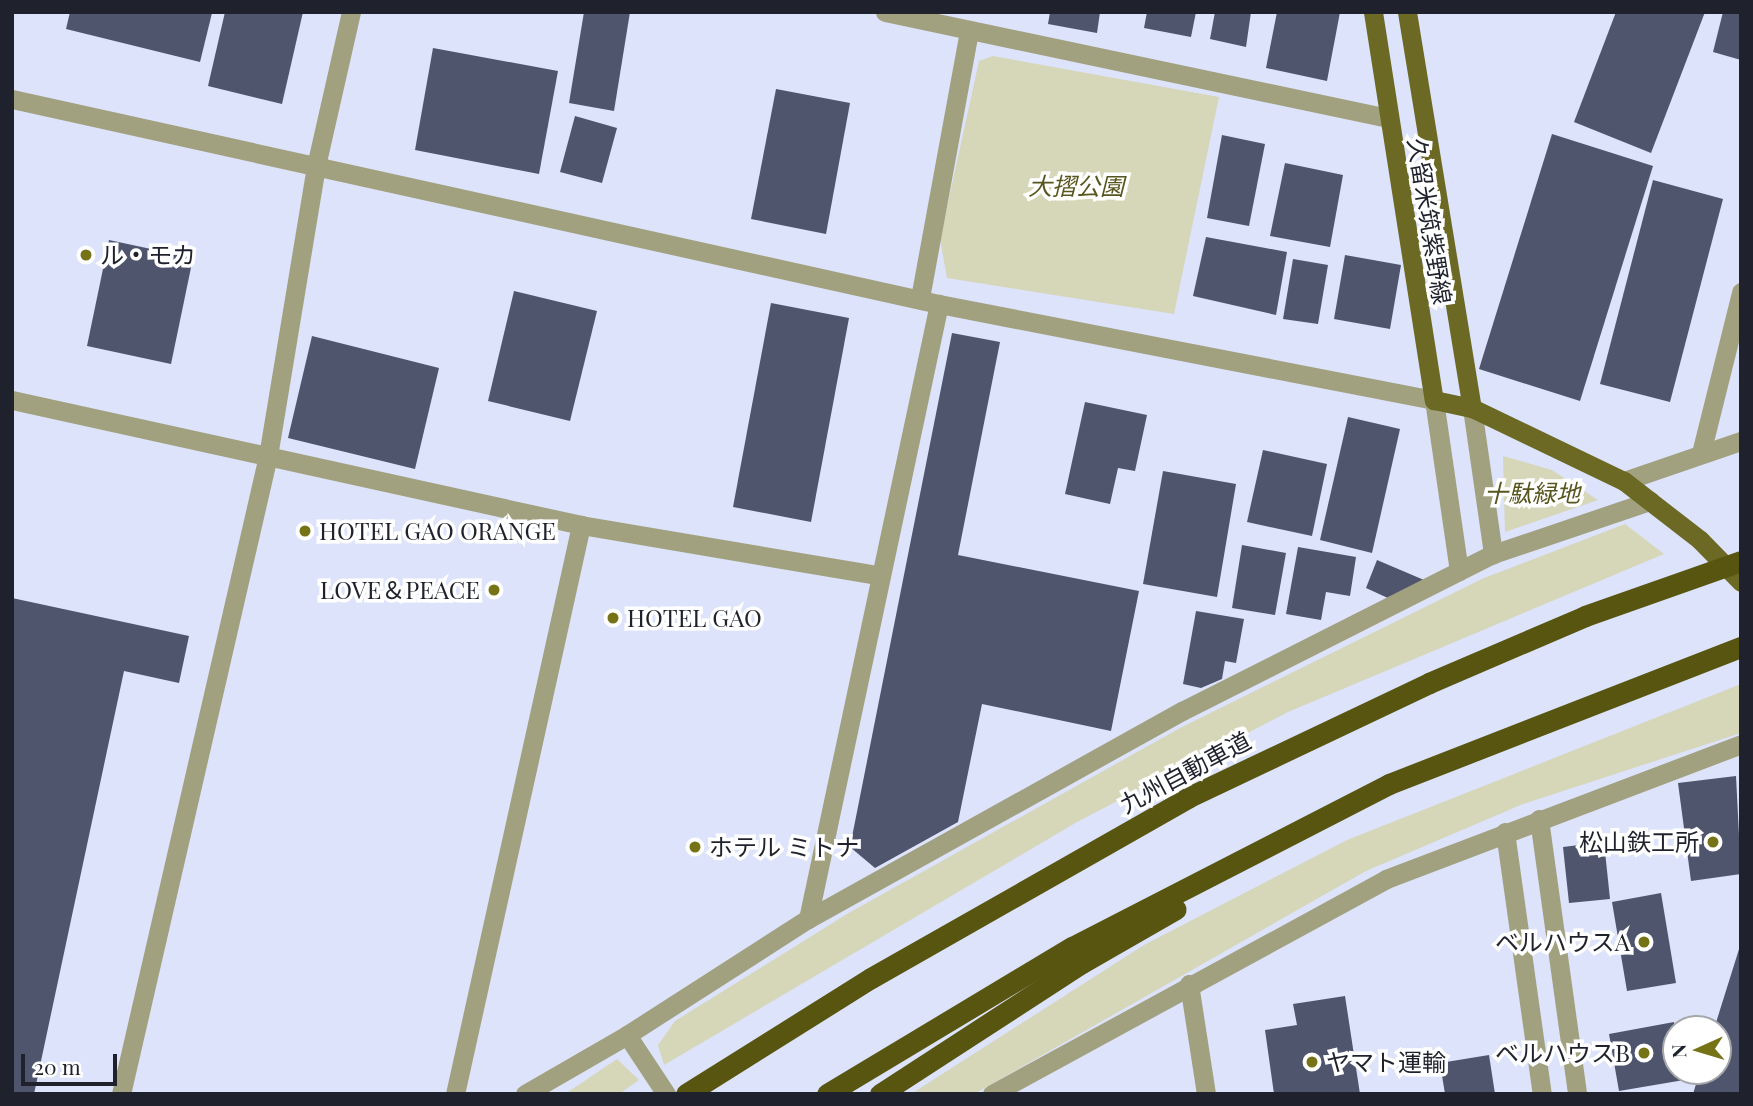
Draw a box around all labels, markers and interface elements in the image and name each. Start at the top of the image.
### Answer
street label: 久留米筑紫野線 [1403,136,1457,306]
park label: 大摺公園 [1028,172,1124,200]
place label: ル・モカ [100,241,196,269]
marker: ル・モカ [78,247,94,263]
park label: 十駄緑地 [1484,479,1580,507]
place label: HOTEL GAO ORANGE [319,517,556,545]
marker: HOTEL GAO ORANGE [297,523,313,539]
place label: LOVE＆PEACE [320,576,480,604]
marker: LOVE＆PEACE [486,582,502,598]
place label: HOTEL GAO [627,604,762,632]
marker: HOTEL GAO [605,610,621,626]
street label: 九州自動車道 [1115,725,1255,819]
place label: 松山鉄工所 [1579,828,1699,856]
place label: ホテル ミトナ [709,833,859,861]
marker: 松山鉄工所 [1705,834,1721,850]
marker: ホテル ミトナ [687,839,703,855]
place label: ベルハウスA [1495,928,1630,956]
marker: ベルハウスA [1636,934,1652,950]
north arrow [1662,1015,1732,1085]
place label: ベルハウスB [1495,1039,1630,1067]
scale bar [24,1040,121,1084]
text: N [1665,1044,1691,1059]
marker: ベルハウスB [1636,1045,1652,1061]
place label: ヤマト運輸 [1326,1048,1446,1076]
text: 20 m [34,1052,81,1080]
marker: ヤマト運輸 [1304,1054,1320,1070]

